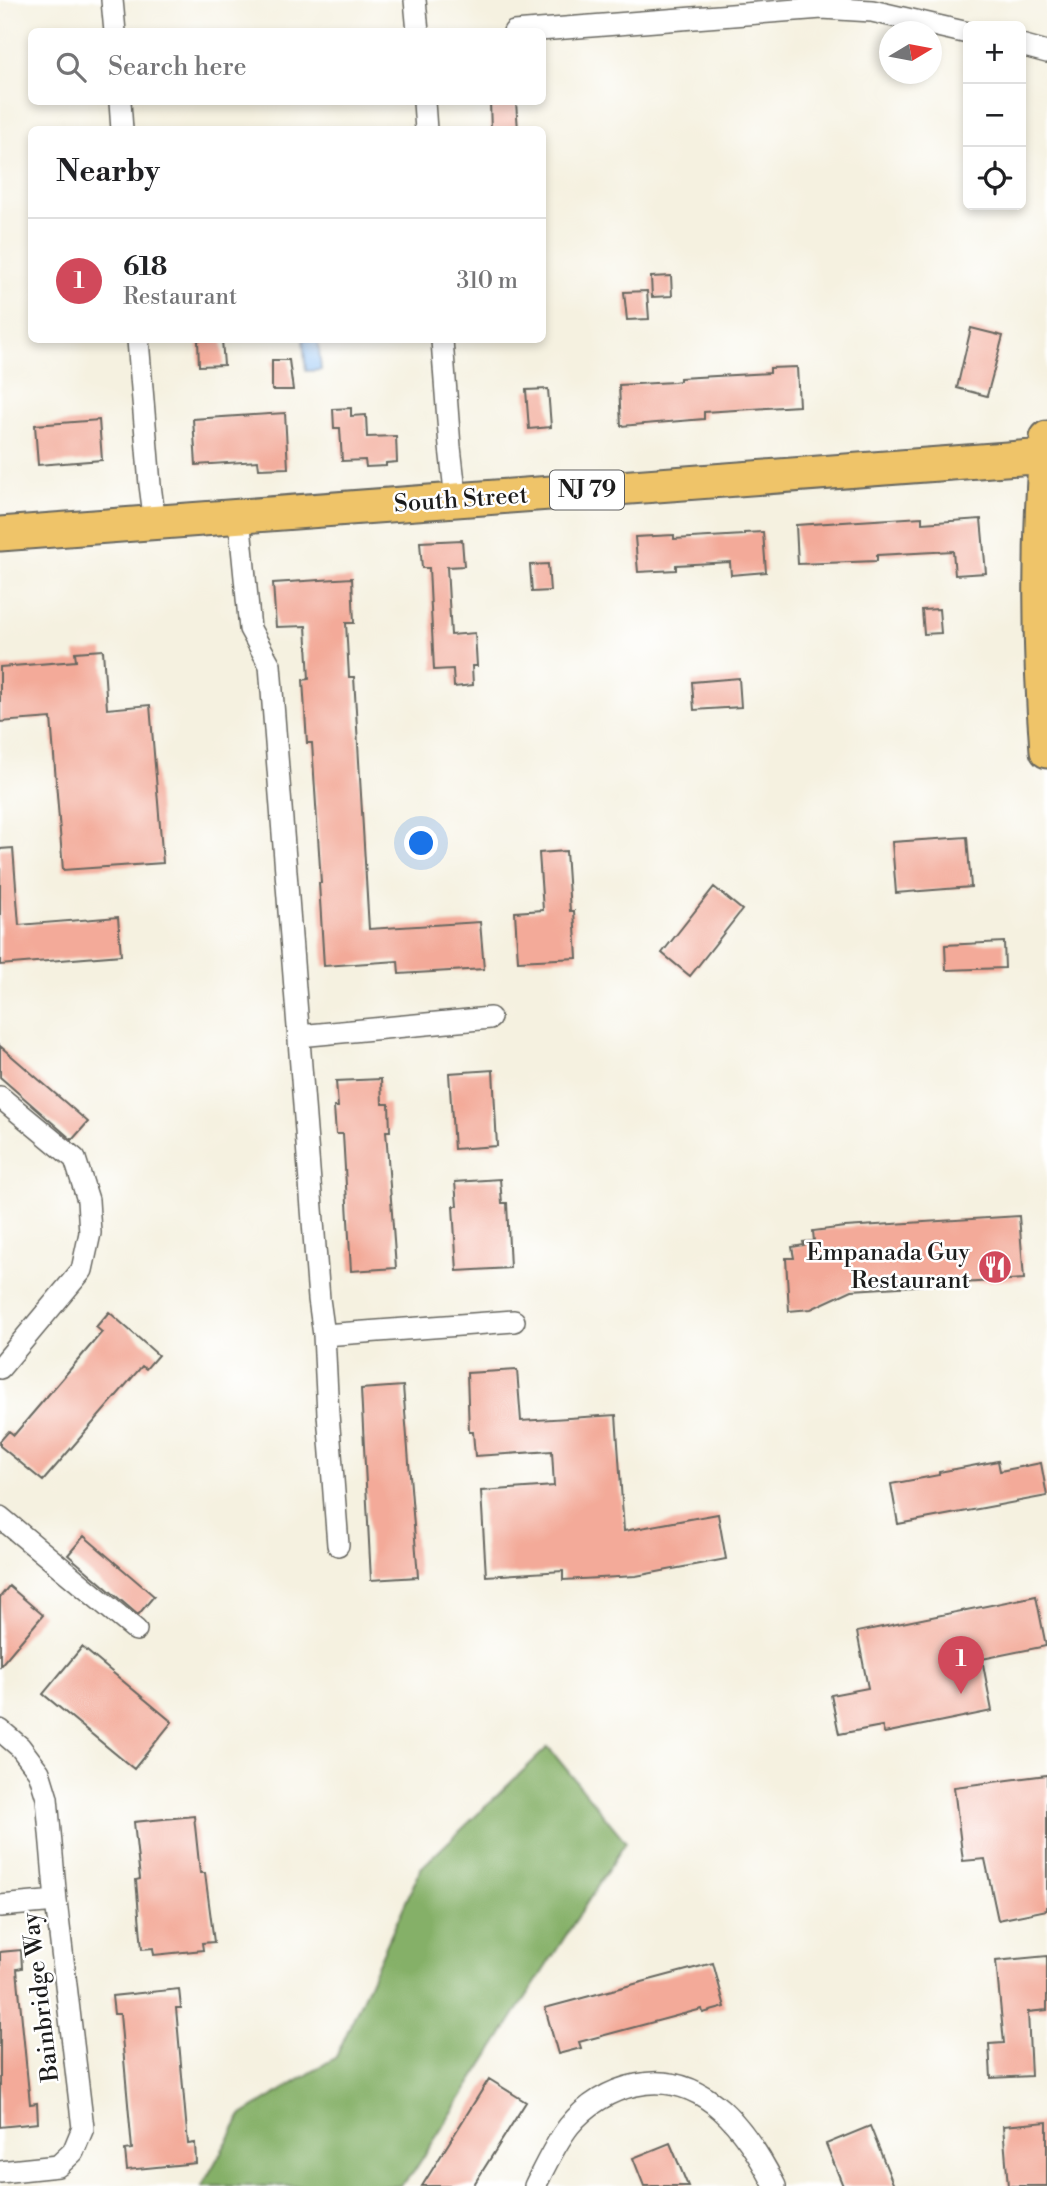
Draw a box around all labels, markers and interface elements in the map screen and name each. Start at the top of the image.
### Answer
north arrow [879,21,942,84]
map controls [963,21,1026,210]
button: + [963,21,1026,84]
search box [28,28,546,105]
icon: search [52,48,90,86]
text: Search here [108,51,247,83]
button: − [963,84,1026,147]
button: locate [963,147,1026,210]
text: Nearby [56,153,160,191]
text: 618 [123,251,167,283]
text: 1 [73,267,85,295]
text: 310 m [457,267,518,295]
text: Restaurant [123,283,237,311]
road number: NJ 79 [550,470,624,510]
street label: South Street [393,480,529,520]
your location [404,826,438,860]
place label: Empanada Guy Restaurant [806,1238,970,1296]
restaurant icon: Empanada Guy Restaurant [976,1248,1014,1286]
pin: 1 [938,1636,984,1694]
street label: Bainbridge Way [16,1910,66,2084]

